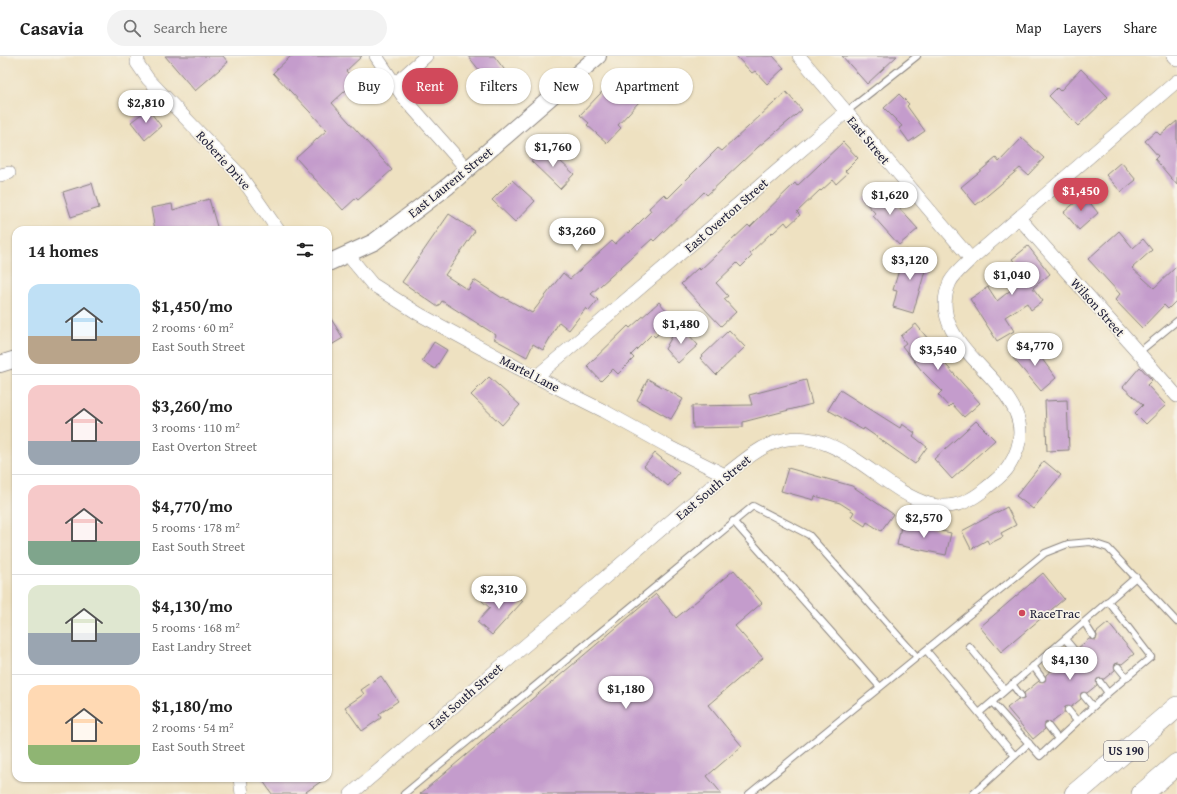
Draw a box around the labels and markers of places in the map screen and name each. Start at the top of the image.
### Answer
pin: $2,810 [113,90,179,124]
pin: $1,760 [520,134,586,168]
pin: $1,450 [1048,178,1114,212]
pin: $1,620 [857,182,923,216]
pin: $3,260 [544,218,610,252]
pin: $3,120 [877,247,943,281]
pin: $1,040 [979,262,1045,296]
pin: $1,480 [648,311,714,345]
pin: $4,770 [1002,333,1068,367]
pin: $3,540 [905,337,971,371]
pin: $2,570 [891,505,957,539]
pin: $2,310 [466,576,532,610]
place label: RaceTrac [1030,604,1080,623]
marker: RaceTrac [1017,608,1027,618]
pin: $4,130 [1037,647,1103,681]
pin: $1,180 [593,676,659,710]

